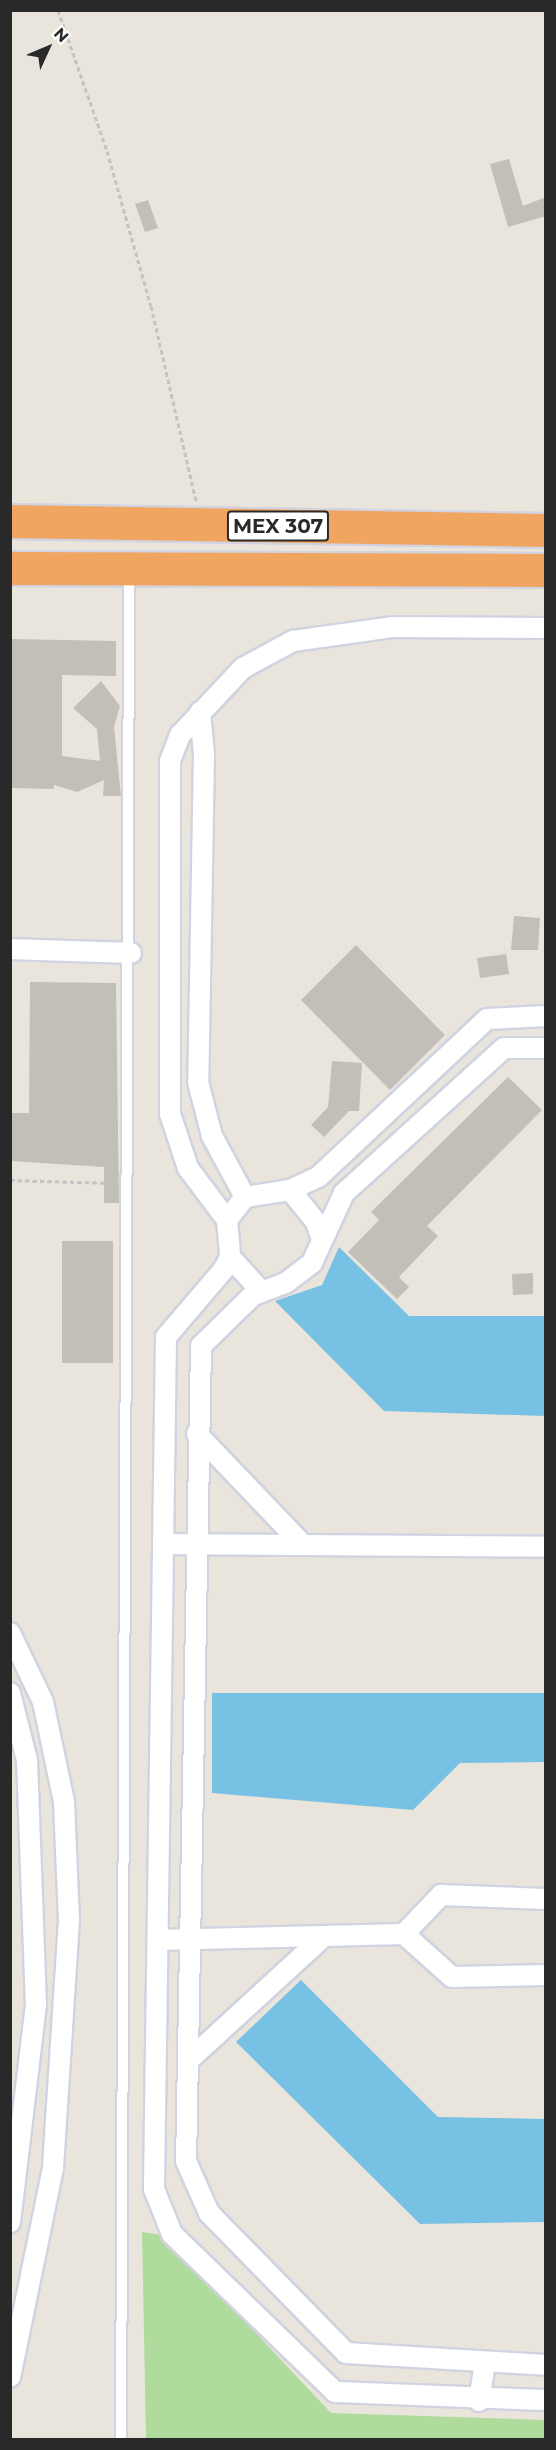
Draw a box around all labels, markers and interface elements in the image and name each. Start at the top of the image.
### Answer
north arrow [18,18,78,78]
text: N [50,24,73,46]
road number: MEX 307 [226,509,330,543]

